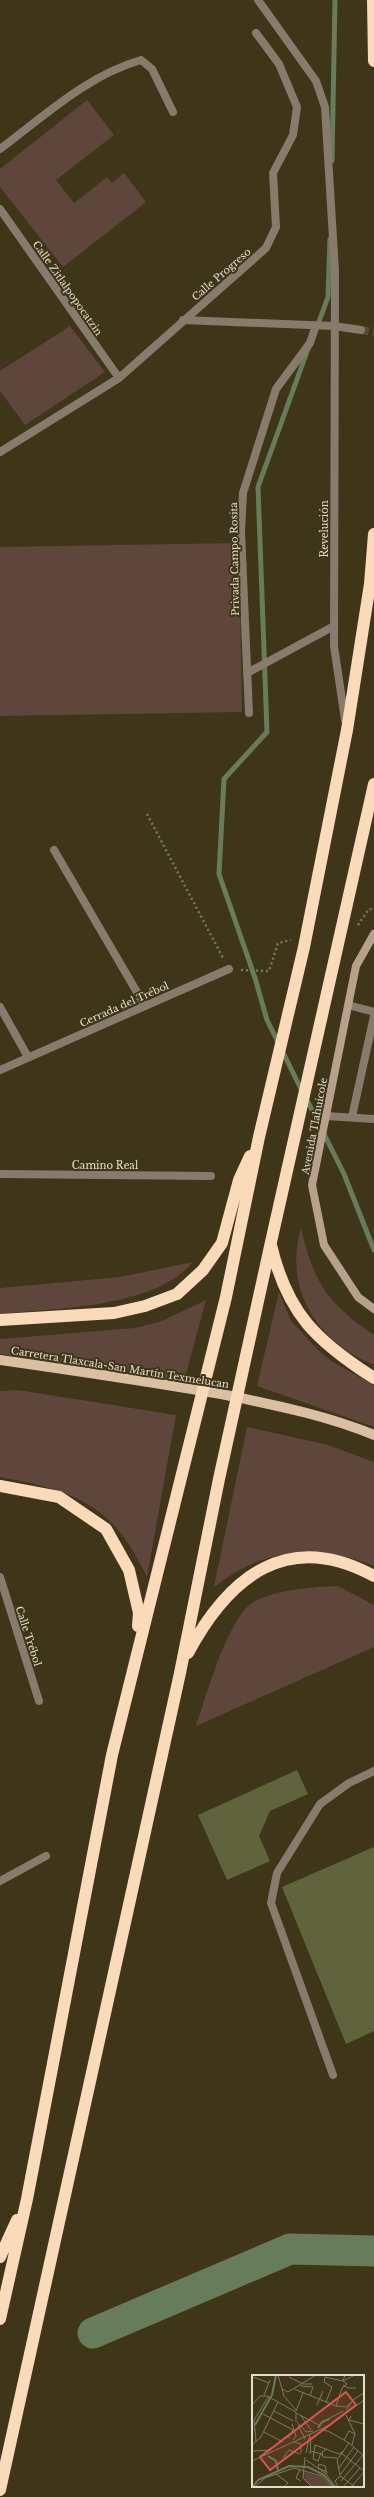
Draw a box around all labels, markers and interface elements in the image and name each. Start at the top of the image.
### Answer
street label: Calle Zitlalpopocatzin [30,238,105,338]
street label: Calle Progreso [189,245,254,304]
street label: Revelución [318,500,331,558]
street label: Privada Campo Rosita [227,502,242,616]
street label: Cerrada del Trébol [78,979,171,1030]
street label: Avenida Tlahuicole [299,1076,330,1177]
street label: Camino Real [72,1159,138,1172]
street label: Carretera Tlaxcala-San Martín Texmelucan [10,1344,230,1391]
street label: Calle Trébol [13,1604,44,1668]
inset map [252,2375,364,2487]

